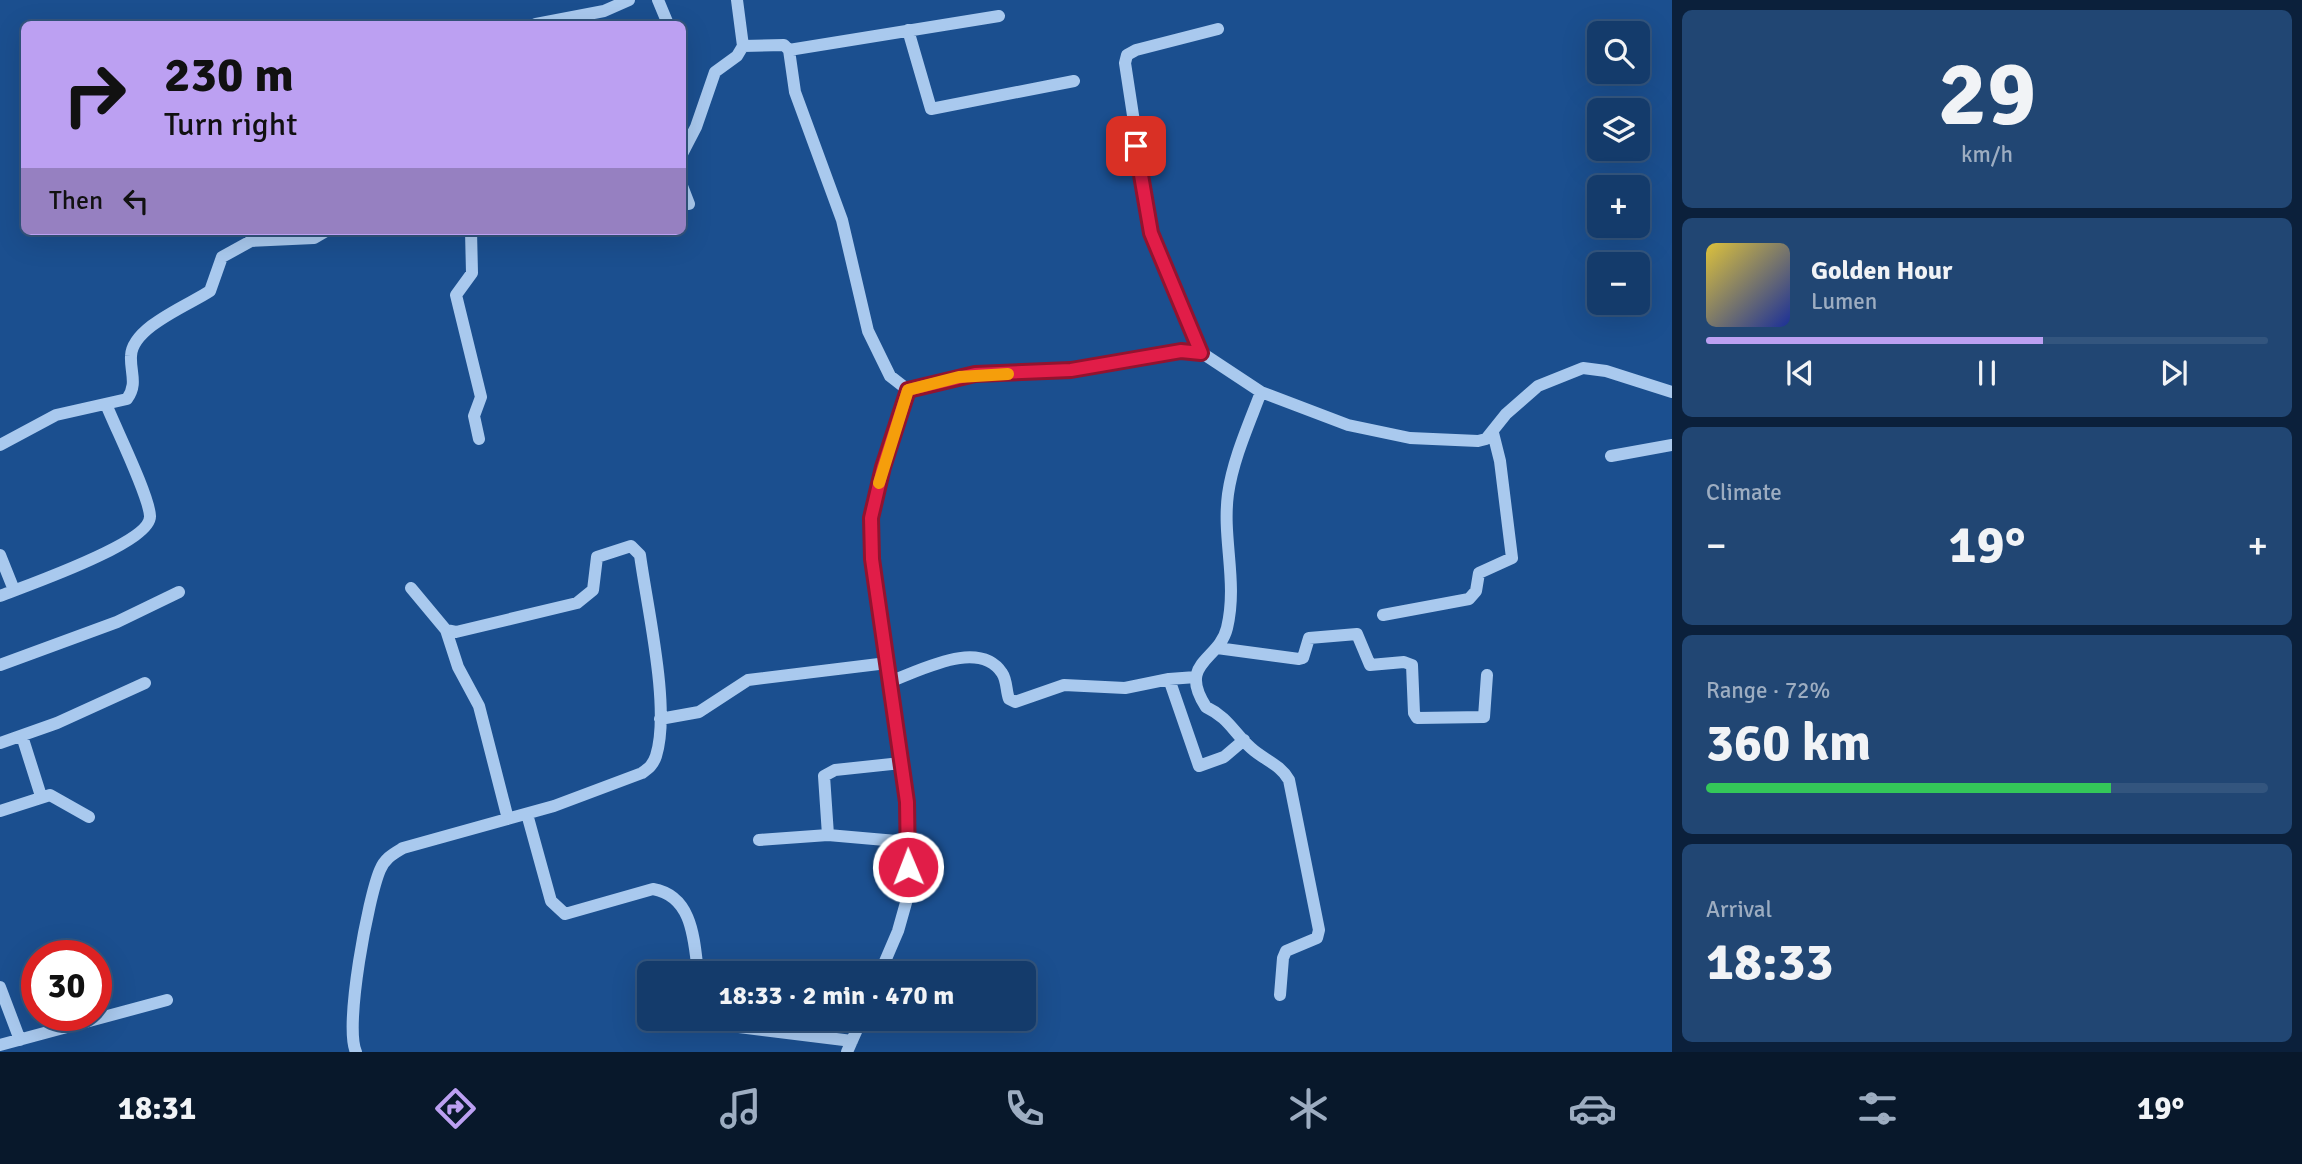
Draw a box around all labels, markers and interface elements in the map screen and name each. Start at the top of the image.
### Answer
map controls [1587,21,1650,315]
button: search [1587,21,1650,84]
text: 29 [1938,38,2036,151]
text: 230 m [164,45,294,105]
icon: right [49,49,140,140]
button: layers [1587,98,1650,161]
text: Turn right [164,105,297,144]
pin [1106,116,1166,176]
icon: arrive [1117,127,1155,165]
text: km/h [1961,140,2013,169]
button: + [1587,175,1650,238]
icon: left [117,182,155,220]
text: Then [49,185,103,217]
button: − [1587,252,1650,315]
text: Golden Hour [1811,255,1952,287]
text: Lumen [1811,287,1877,316]
icon: previous [1781,354,1819,392]
icon: pause [1968,354,2006,392]
icon: next [2155,354,2193,392]
text: Climate [1706,478,1782,507]
text: 19° [1949,513,2025,577]
text: − [1706,522,1727,569]
text: + [2247,522,2268,569]
text: Range · 72% [1706,676,1830,705]
text: 360 km [1706,711,1871,775]
position arrow [871,830,945,904]
text: Arrival [1706,895,1772,924]
text: 18:33 [1706,930,1834,994]
speed limit sign: 30 [21,940,112,1031]
text: 18:33 · 2 min · 470 m [719,980,954,1012]
icon: directions [431,1084,480,1133]
icon: music [716,1084,765,1133]
icon: phone [1000,1084,1049,1133]
icon: climate [1284,1084,1333,1133]
icon: car [1568,1084,1617,1133]
icon: filters [1853,1084,1902,1133]
text: 18:31 [118,1089,196,1128]
text: 19° [2137,1089,2184,1128]

